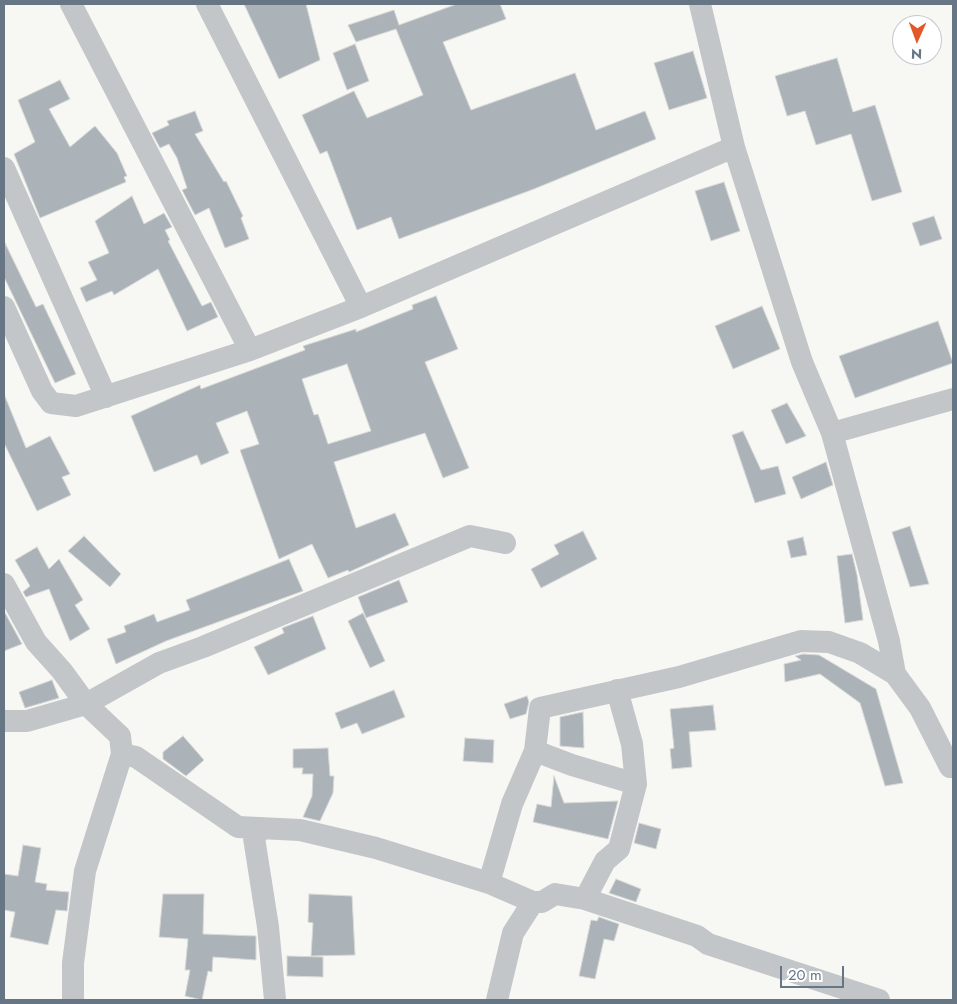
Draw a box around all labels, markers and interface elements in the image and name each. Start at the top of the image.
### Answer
north arrow [892,15,942,65]
text: N [911,44,922,64]
scale bar [782,956,846,988]
text: 20 m [788,964,822,986]

